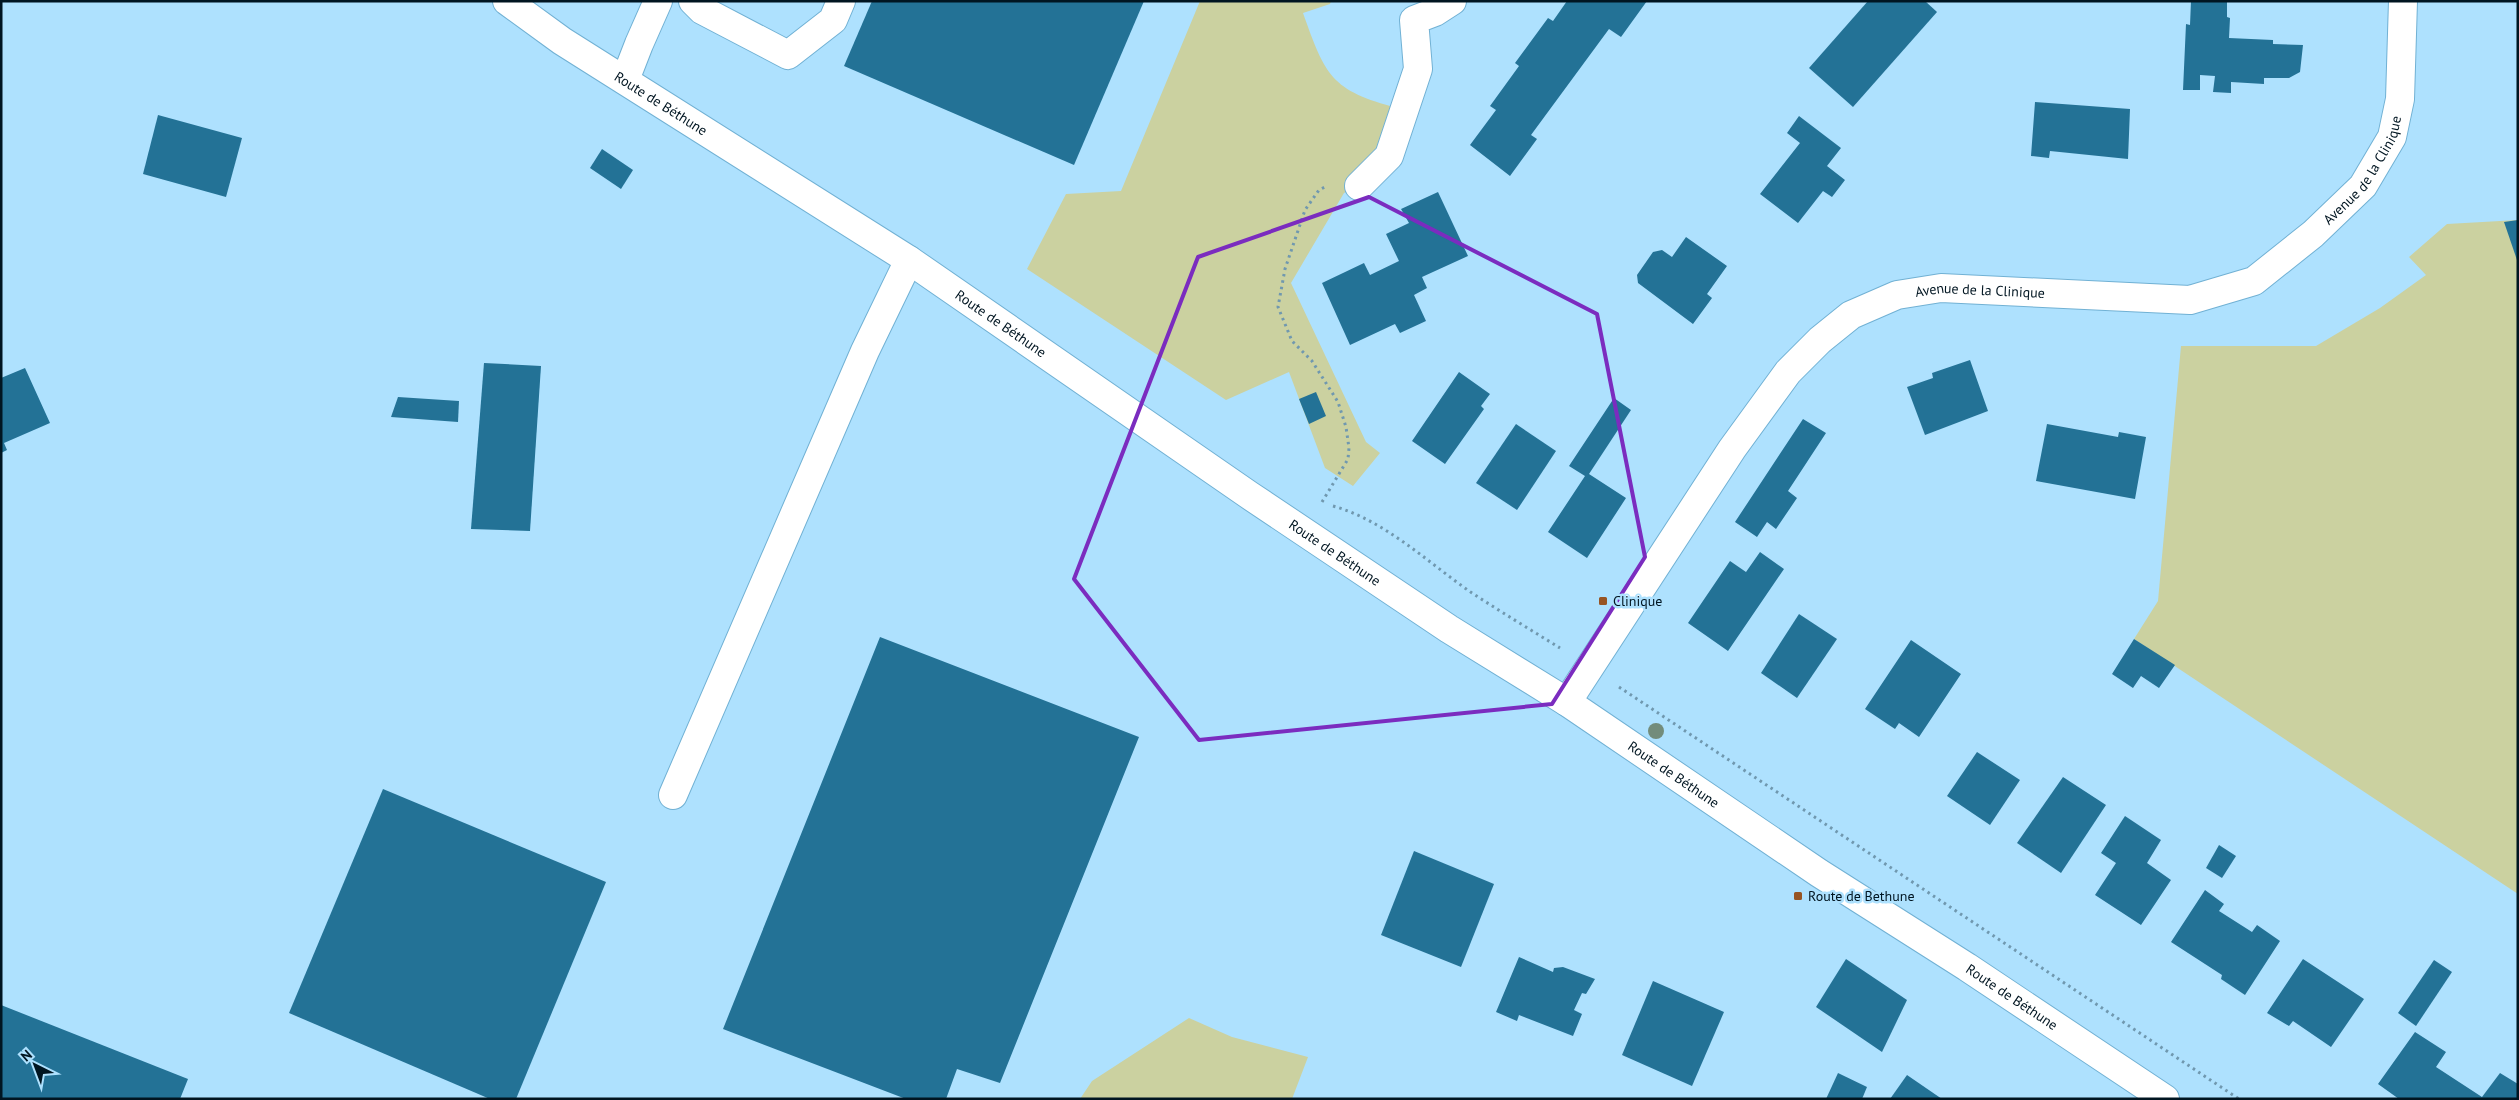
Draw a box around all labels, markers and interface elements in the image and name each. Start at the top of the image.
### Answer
street label: Route de Béthune [611,67,711,140]
street label: Avenue de la Clinique [2319,114,2405,228]
street label: Avenue de la Clinique [1914,279,2045,302]
street label: Route de Béthune [952,286,1050,361]
street label: Route de Béthune [1286,515,1384,590]
place label: Clinique [1613,592,1662,610]
marker: Clinique [1597,595,1609,607]
street label: Route de Béthune [1624,737,1723,812]
place label: Route de Bethune [1808,887,1915,905]
marker: Route de Bethune [1792,890,1804,902]
street label: Route de Béthune [1963,960,2061,1034]
north arrow [10,1040,60,1090]
text: N [17,1046,36,1065]

